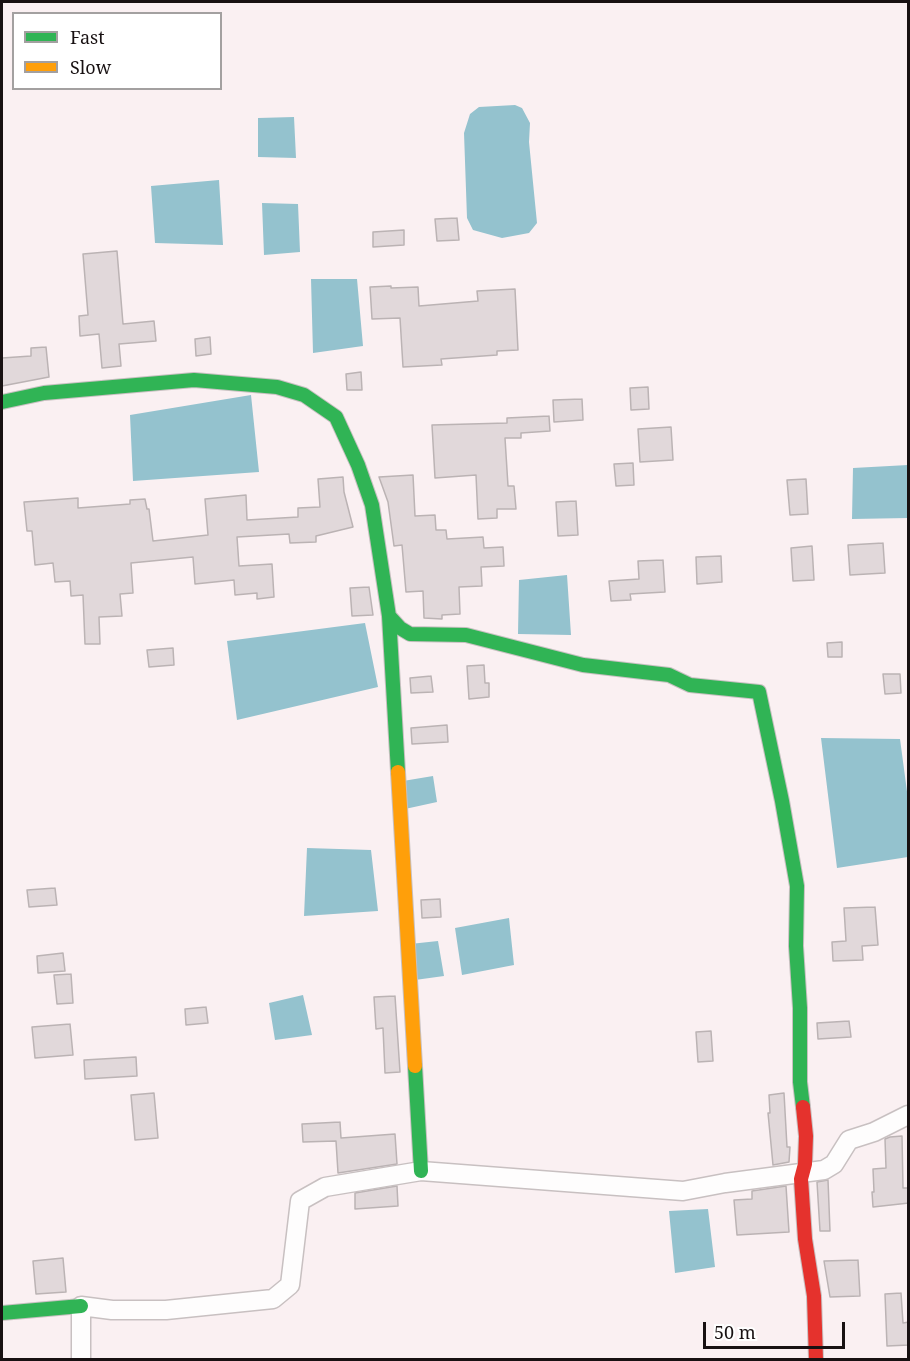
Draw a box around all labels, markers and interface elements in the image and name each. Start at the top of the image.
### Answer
legend [12,12,222,90]
text: Fast [70,25,105,49]
text: Slow [70,55,111,79]
scale bar [706,1310,848,1348]
text: 50 m [714,1320,756,1344]

